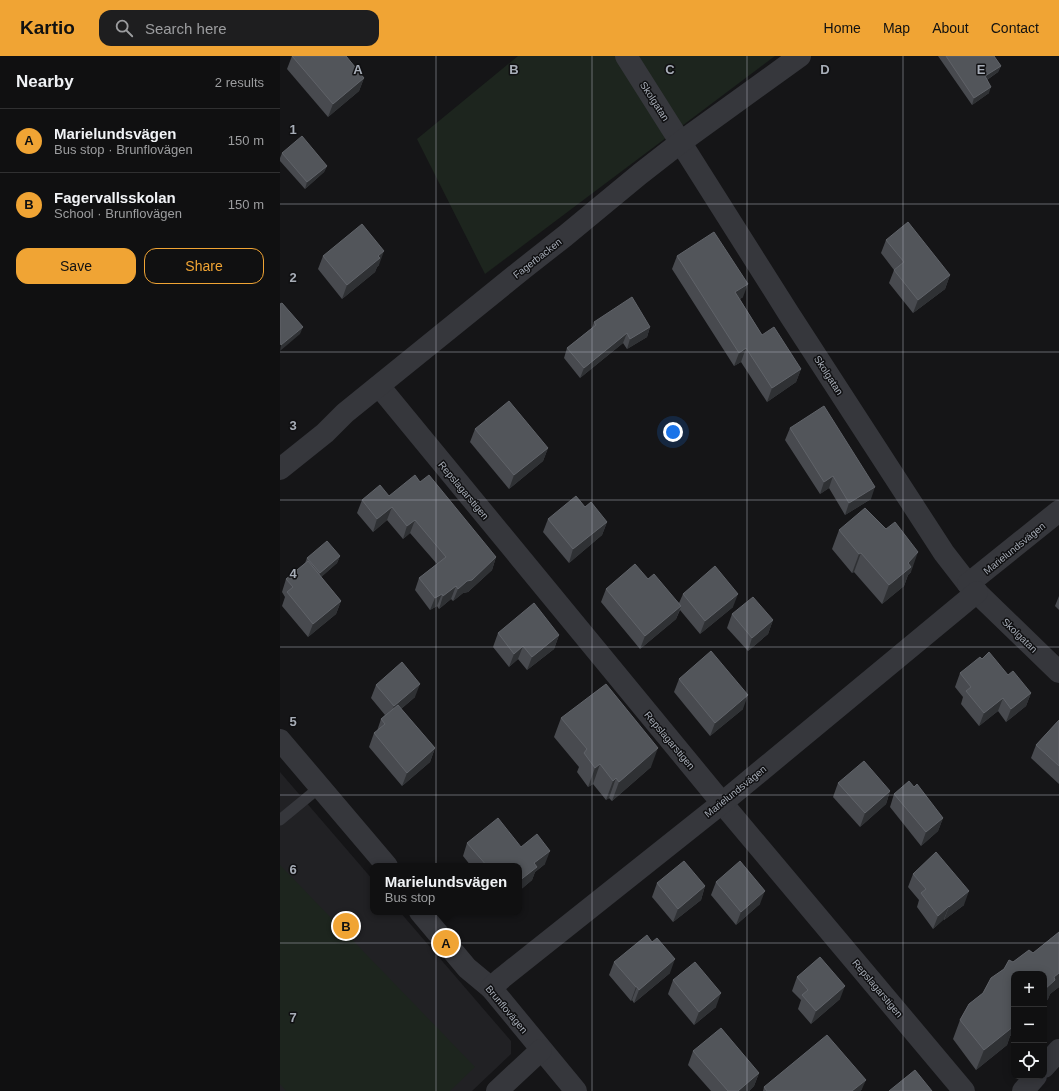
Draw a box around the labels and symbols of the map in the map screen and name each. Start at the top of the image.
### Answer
text: A [353,62,363,77]
text: B [509,62,519,77]
text: C [665,62,675,77]
text: D [820,62,830,77]
text: E [977,62,986,77]
street label: Skolgatan [638,80,671,123]
text: 1 [289,122,297,137]
street label: Fagerbacken [511,236,564,281]
text: 2 [289,270,297,285]
street label: Skolgatan [812,354,845,397]
text: 3 [289,418,297,433]
your location [663,422,683,442]
street label: Repslagarstigen [436,459,491,522]
street label: Marielundsvägen [981,520,1047,577]
text: 4 [289,566,297,581]
street label: Skolgatan [1000,616,1039,655]
street label: Repslagarstigen [642,709,697,772]
text: 5 [289,714,297,729]
street label: Marielundsvägen [702,763,768,820]
text: 6 [289,862,297,877]
pin: B [333,911,359,941]
pin: A [433,928,459,958]
street label: Repslagarstigen [850,957,905,1020]
street label: Brunflovägen [483,983,530,1035]
text: 7 [289,1010,297,1025]

